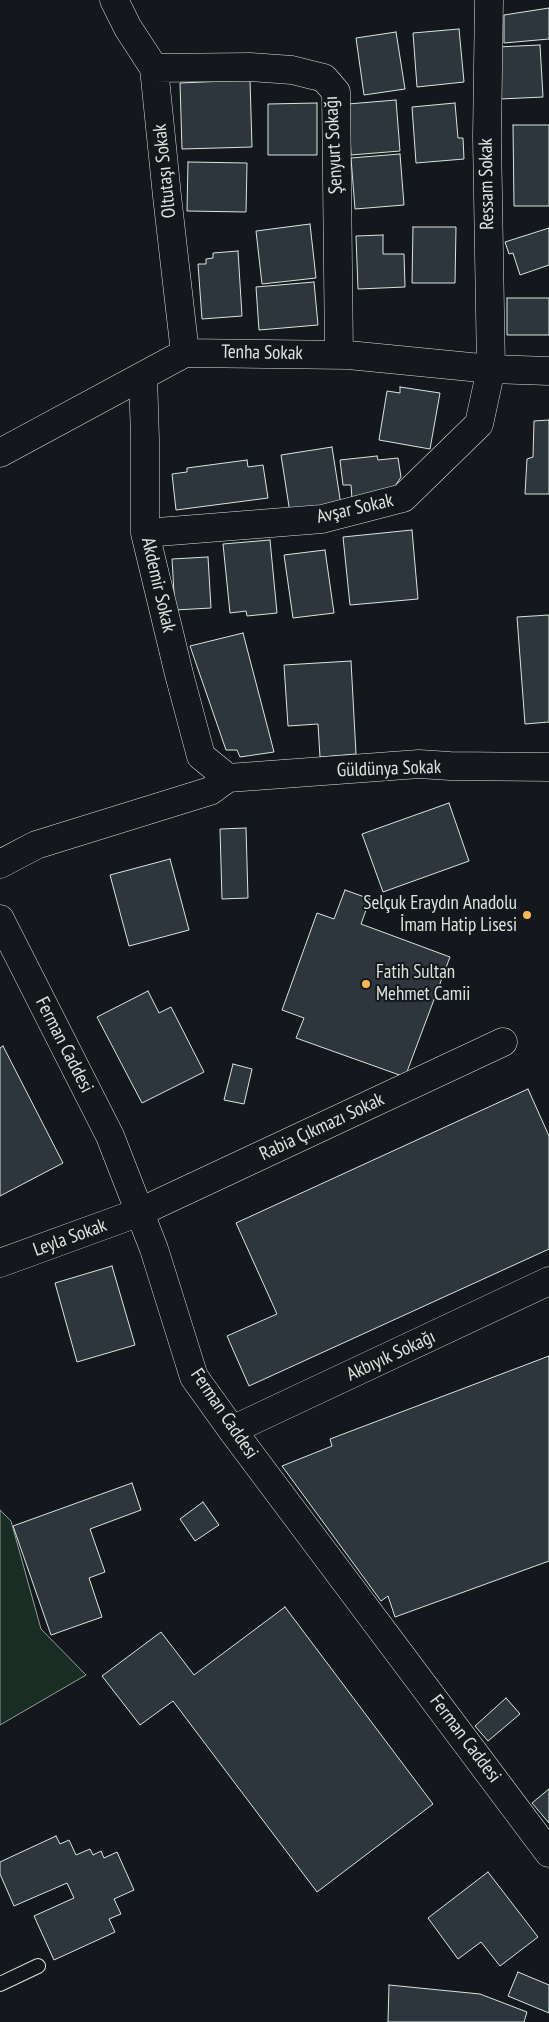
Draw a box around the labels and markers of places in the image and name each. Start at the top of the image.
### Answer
place label: Selçuk Eraydın Anadolu İmam Hatip Lisesi [363,893,517,937]
marker: Selçuk Eraydın Anadolu İmam Hatip Lisesi [521,909,533,921]
place label: Fatih Sultan Mehmet Camii [376,962,470,1006]
marker: Fatih Sultan Mehmet Camii [360,978,372,990]

